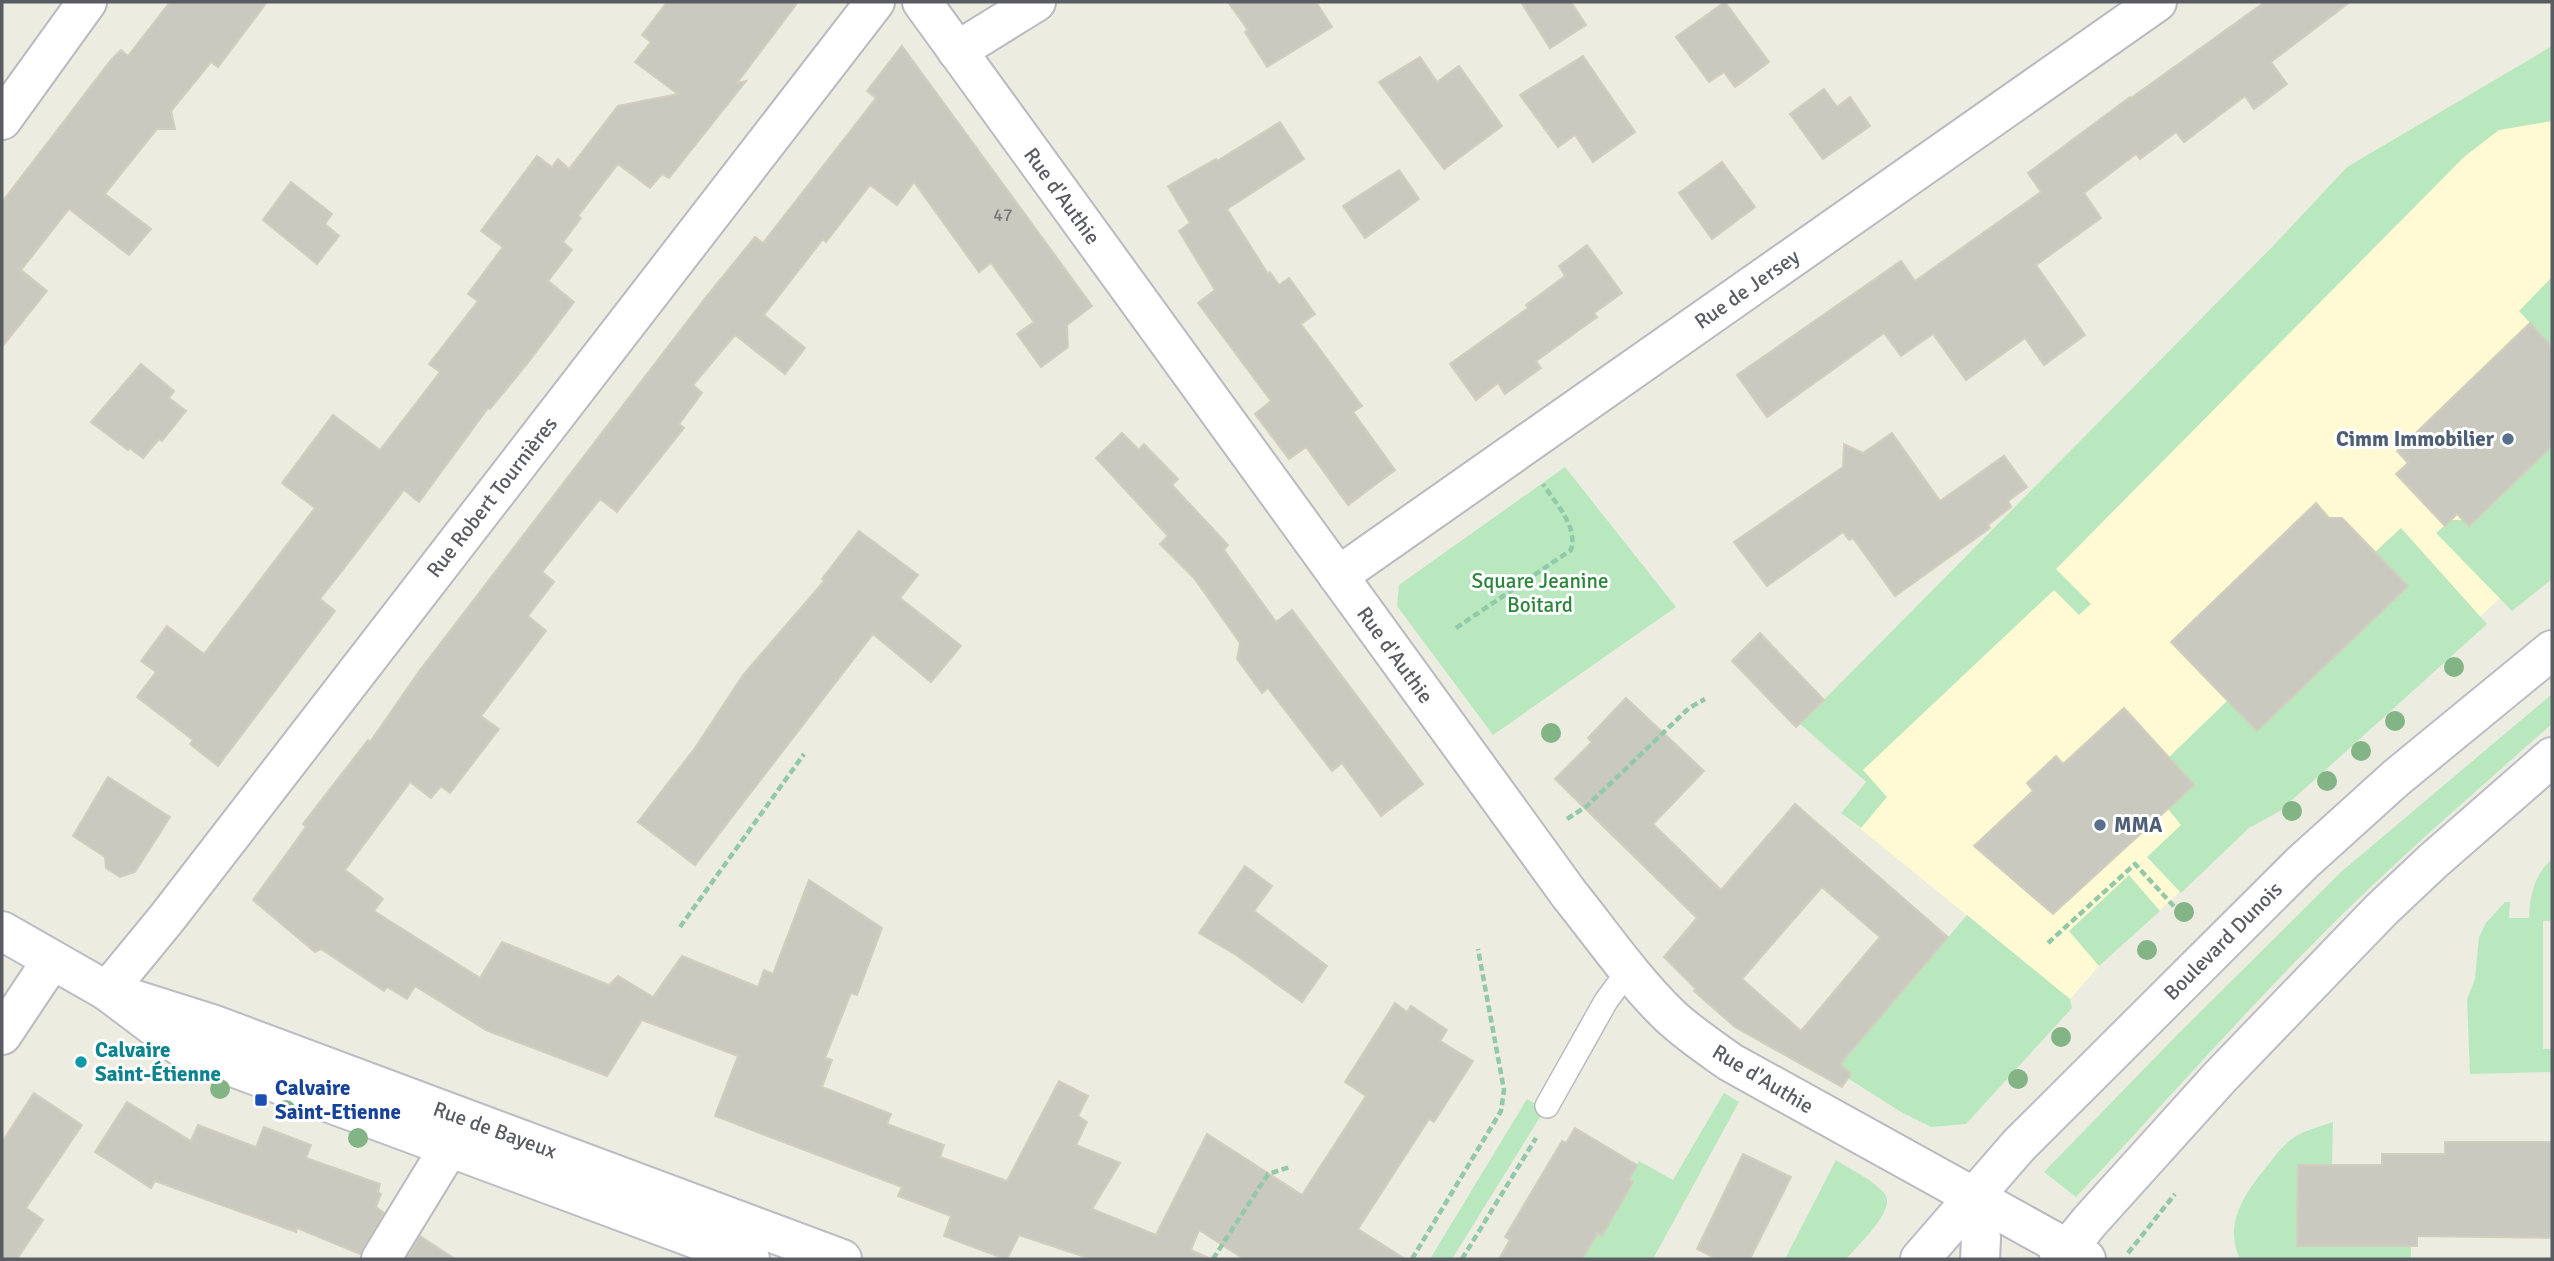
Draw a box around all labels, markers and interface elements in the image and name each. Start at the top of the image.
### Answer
street label: Rue d'Authie [1018,143,1106,249]
house number: 47 [993,204,1013,226]
street label: Rue de Jersey [1690,243,1805,335]
street label: Rue Robert Tournières [421,411,563,583]
place label: Cimm Immobilier [2336,426,2495,452]
marker: Cimm Immobilier [2500,431,2516,447]
park label: Square Jeanine Boitard [1471,568,1609,618]
street label: Rue d'Authie [1351,602,1439,708]
place label: MMA [2114,812,2163,838]
marker: MMA [2092,817,2108,833]
street label: Boulevard Dunois [2158,876,2288,1006]
place label: Calvaire Saint-Étienne [95,1037,221,1087]
street label: Rue d'Authie [1708,1039,1818,1119]
marker: Calvaire Saint-Étienne [73,1054,89,1070]
place label: Calvaire Saint-Etienne [275,1075,401,1125]
marker: Calvaire Saint-Etienne [253,1092,269,1108]
street label: Rue de Bayeux [430,1096,561,1164]

